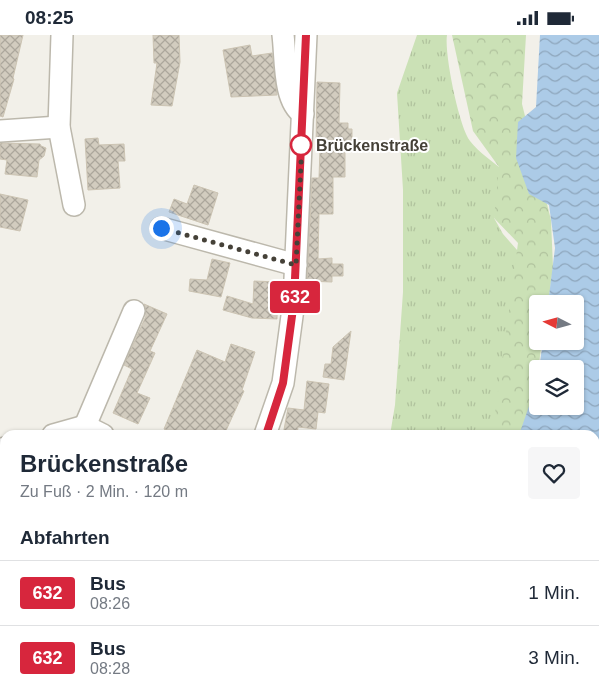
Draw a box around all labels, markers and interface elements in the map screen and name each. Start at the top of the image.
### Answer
text: 08:25 [25,7,74,28]
marker: Brückenstraße [290,134,312,156]
place label: Brückenstraße [316,137,428,154]
your location [149,216,174,241]
line badge: 632 [266,281,324,313]
text: 632 [280,287,310,307]
north arrow [529,295,584,350]
map controls [529,295,584,415]
button: layers [529,360,584,415]
button: heart [528,447,580,499]
text: Brückenstraße [20,450,188,477]
text: Zu Fuß · 2 Min. · 120 m [20,483,188,500]
text: Abfahrten [20,527,110,548]
text: Bus [90,573,126,594]
text: 1 Min. [528,582,580,603]
text: 632 [32,583,63,603]
text: 08:26 [90,595,130,612]
text: Bus [90,638,126,659]
text: 3 Min. [528,647,580,668]
text: 632 [32,648,63,668]
text: 08:28 [90,660,130,677]

